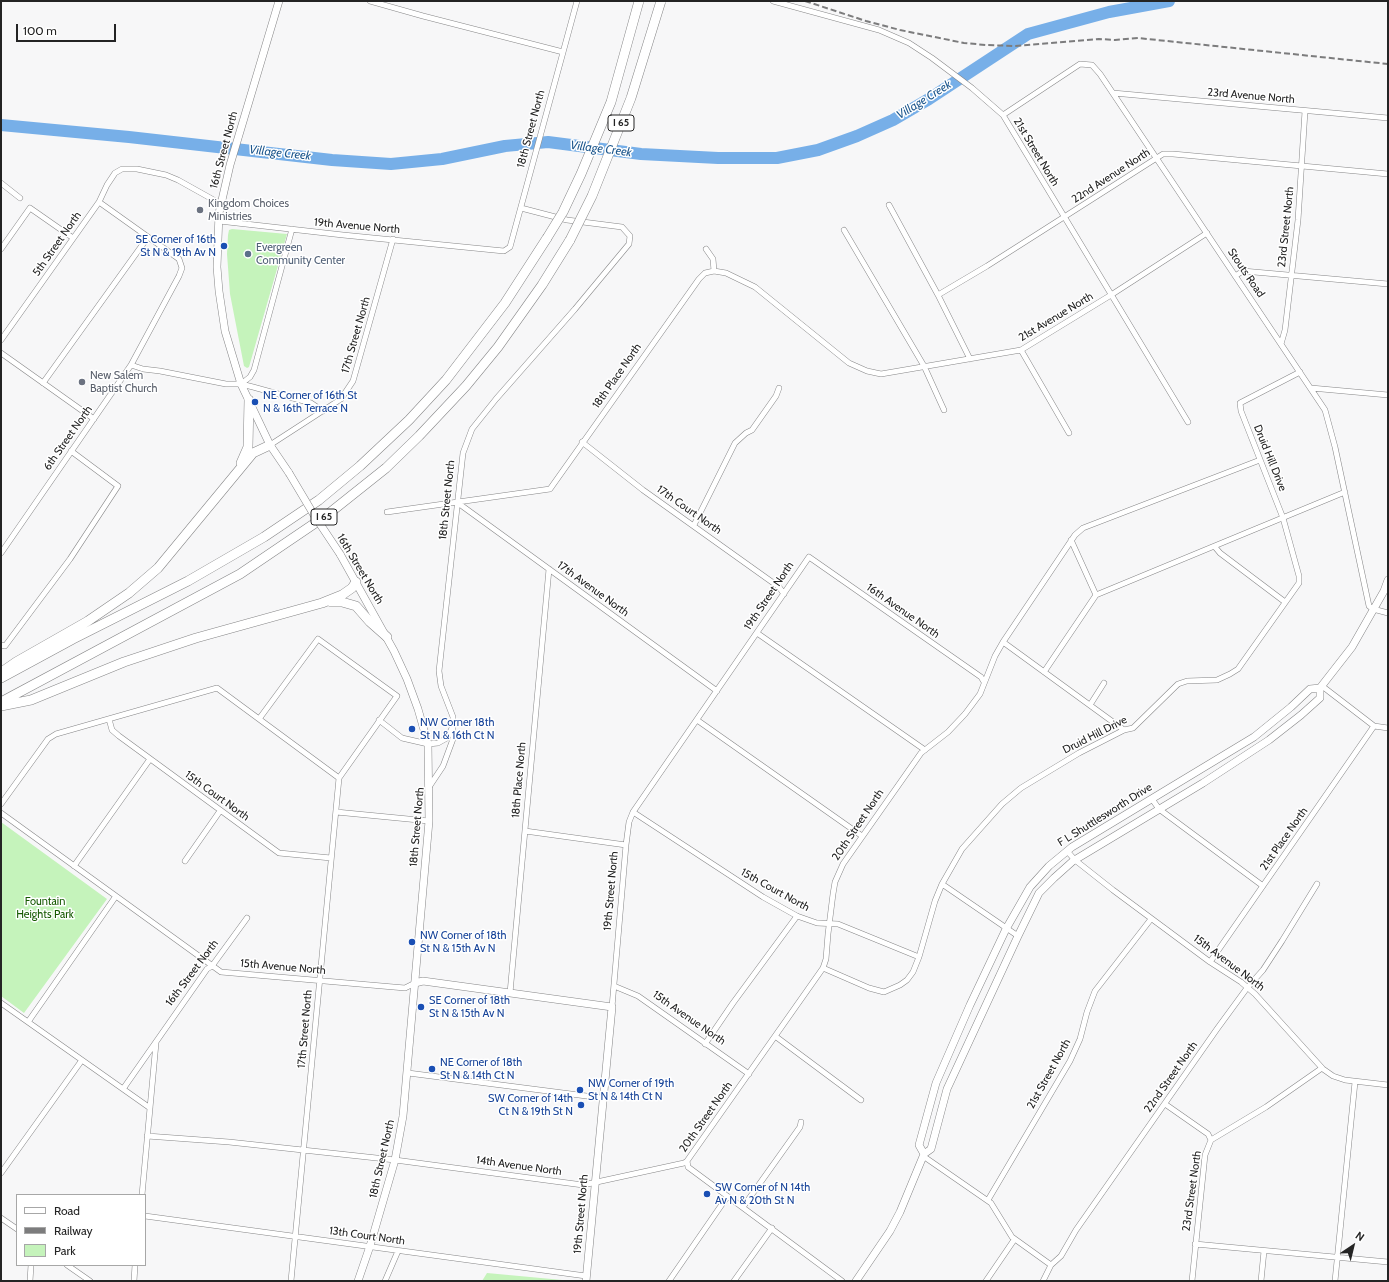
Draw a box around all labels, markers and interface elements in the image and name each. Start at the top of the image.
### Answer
scale bar [18,16,118,42]
text: 100 m [23,23,57,38]
water label: Village Creek [894,78,954,122]
street label: 23rd Avenue North [1207,86,1295,106]
street label: 18th Street North [514,89,548,169]
street label: 16th Street North [207,110,241,190]
road number: I 65 [608,115,634,131]
street label: 21st Street North [1010,115,1062,189]
water label: Village Creek [570,138,632,160]
water label: Village Creek [249,143,311,163]
street label: 22nd Avenue North [1069,146,1153,206]
street label: 23rd Street North [1275,186,1297,268]
place label: Kingdom Choices Ministries [208,197,289,223]
marker: Kingdom Choices Ministries [195,205,205,215]
street label: 5th Street North [30,209,84,279]
street label: 19th Avenue North [314,216,400,236]
place label: SE Corner of 16th St N & 19th Av N [136,233,216,259]
marker: SE Corner of 16th St N & 19th Av N [219,241,229,251]
place label: Evergreen Community Center [256,241,345,267]
street label: Stouts Road [1225,246,1267,300]
marker: Evergreen Community Center [243,249,253,259]
street label: 21st Avenue North [1017,290,1095,344]
street label: 17th Street North [339,295,373,375]
street label: 18th Place North [590,341,644,411]
place label: New Salem Baptist Church [90,369,157,395]
marker: New Salem Baptist Church [77,377,87,387]
place label: NE Corner of 16th St N & 16th Terrace N [263,389,357,415]
marker: NE Corner of 16th St N & 16th Terrace N [250,397,260,407]
street label: 6th Street North [41,403,95,473]
street label: Druid Hill Drive [1251,423,1289,493]
street label: 18th Street North [436,460,458,540]
street label: 17th Court North [654,483,724,537]
road number: I 65 [311,509,337,525]
street label: 16th Street North [334,532,386,606]
street label: 17th Avenue North [555,559,631,619]
street label: 19th Street North [741,559,797,633]
street label: 16th Avenue North [864,581,942,641]
street label: Druid Hill Drive [1061,713,1129,757]
place label: NW Corner 18th St N & 16th Ct N [420,716,494,742]
marker: NW Corner 18th St N & 16th Ct N [407,724,417,734]
street label: 18th Place North [509,741,529,819]
street label: 15th Court North [182,768,252,824]
street label: F L Shuttlesworth Drive [1055,781,1155,849]
street label: 18th Street North [407,787,427,867]
street label: 20th Street North [829,787,887,863]
street label: 21st Place North [1257,805,1311,873]
street label: 19th Street North [601,851,621,931]
street label: 15th Court North [738,866,812,914]
park label: Fountain Heights Park [16,895,74,921]
place label: NW Corner of 18th St N & 15th Av N [420,929,507,955]
street label: 15th Avenue North [1191,932,1267,994]
street label: 16th Street North [163,937,221,1009]
marker: NW Corner of 18th St N & 15th Av N [407,937,417,947]
street label: 15th Avenue North [240,957,326,977]
street label: 15th Avenue North [650,988,728,1048]
street label: 17th Street North [295,989,315,1069]
place label: SE Corner of 18th St N & 15th Av N [429,994,510,1020]
marker: SE Corner of 18th St N & 15th Av N [416,1002,426,1012]
street label: 21st Street North [1024,1037,1074,1111]
street label: 22nd Street North [1142,1039,1200,1115]
place label: NE Corner of 18th St N & 14th Ct N [440,1056,522,1082]
marker: NE Corner of 18th St N & 14th Ct N [427,1064,437,1074]
place label: NW Corner of 19th St N & 14th Ct N [588,1077,674,1103]
street label: 20th Street North [677,1079,735,1155]
marker: NW Corner of 19th St N & 14th Ct N [575,1085,585,1095]
place label: SW Corner of 14th Ct N & 19th St N [488,1092,573,1118]
marker: SW Corner of 14th Ct N & 19th St N [576,1100,586,1110]
street label: 18th Street North [367,1119,397,1199]
street label: 23rd Street North [1180,1150,1204,1232]
street label: 14th Avenue North [475,1153,563,1179]
street label: 19th Street North [571,1174,591,1254]
place label: SW Corner of N 14th Av N & 20th St N [715,1181,810,1207]
marker: SW Corner of N 14th Av N & 20th St N [702,1189,712,1199]
legend [16,1194,146,1266]
text: Road [54,1203,80,1218]
text: Railway [54,1223,92,1238]
street label: 13th Court North [328,1224,406,1248]
north arrow [1333,1226,1373,1266]
text: N [1353,1228,1367,1244]
text: Park [54,1243,76,1258]

